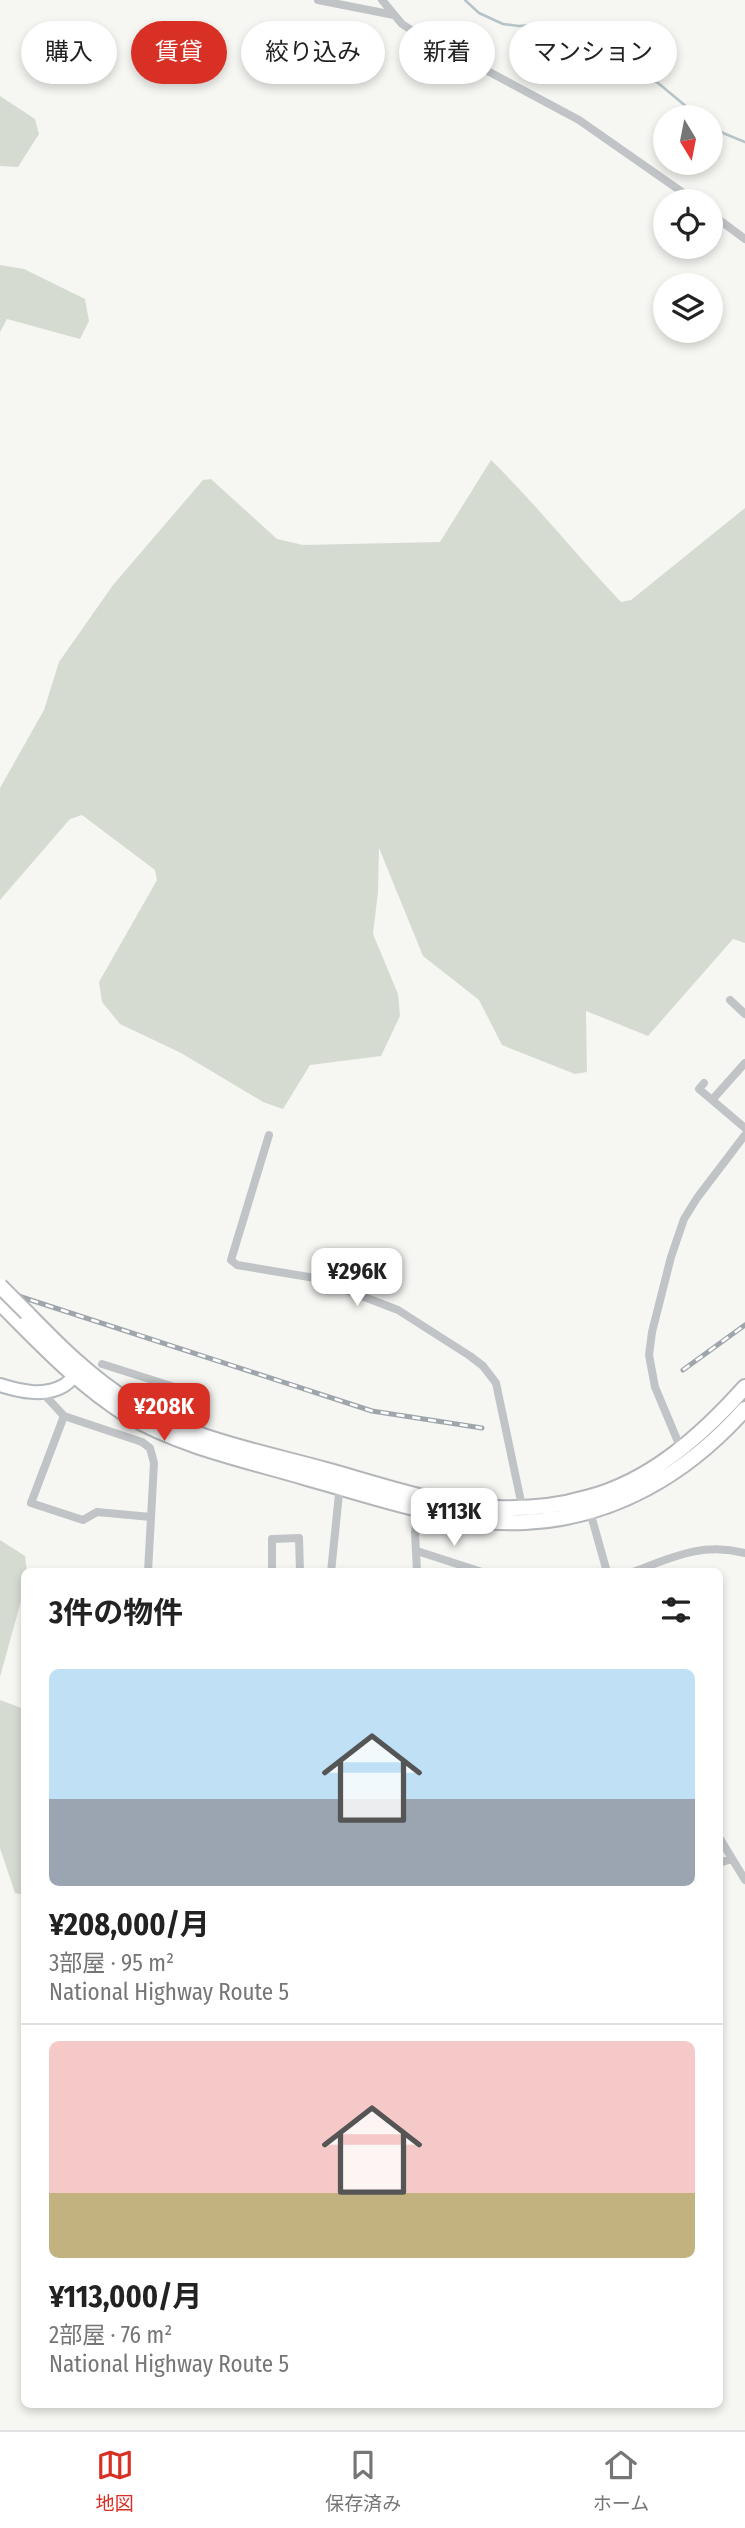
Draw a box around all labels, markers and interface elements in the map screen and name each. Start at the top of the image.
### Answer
chip: 購入 [21,21,117,84]
chip: 賃貸 [131,21,227,84]
chip: 絞り込み [241,21,385,84]
chip: 新着 [399,21,495,84]
chip: マンション [509,21,677,84]
north arrow [653,105,723,175]
map controls [653,105,723,343]
button: locate [653,189,723,259]
button: layers [653,273,723,343]
pin: ¥296K [308,1248,406,1308]
text: ¥296K [327,1257,387,1285]
pin: ¥208K [115,1384,213,1443]
text: ¥208K [134,1392,194,1420]
pin: ¥113K [405,1488,503,1548]
text: ¥113K [427,1497,481,1525]
icon: filters [657,1591,695,1629]
text: 3件の物件 [49,1595,183,1631]
icon: home [309,1715,435,1841]
text: ¥208,000/月 [49,1907,210,1943]
text: 3部屋 · 95 m² [49,1949,174,1977]
text: National Highway Route 5 [49,1978,289,2006]
icon: home [309,2087,435,2213]
text: ¥113,000/月 [49,2279,202,2315]
text: 2部屋 · 76 m² [49,2321,172,2349]
text: National Highway Route 5 [49,2350,289,2378]
tab: 地図 [96,2446,134,2515]
tab: 保存済み [325,2446,401,2515]
tab: ホーム [593,2446,649,2515]

